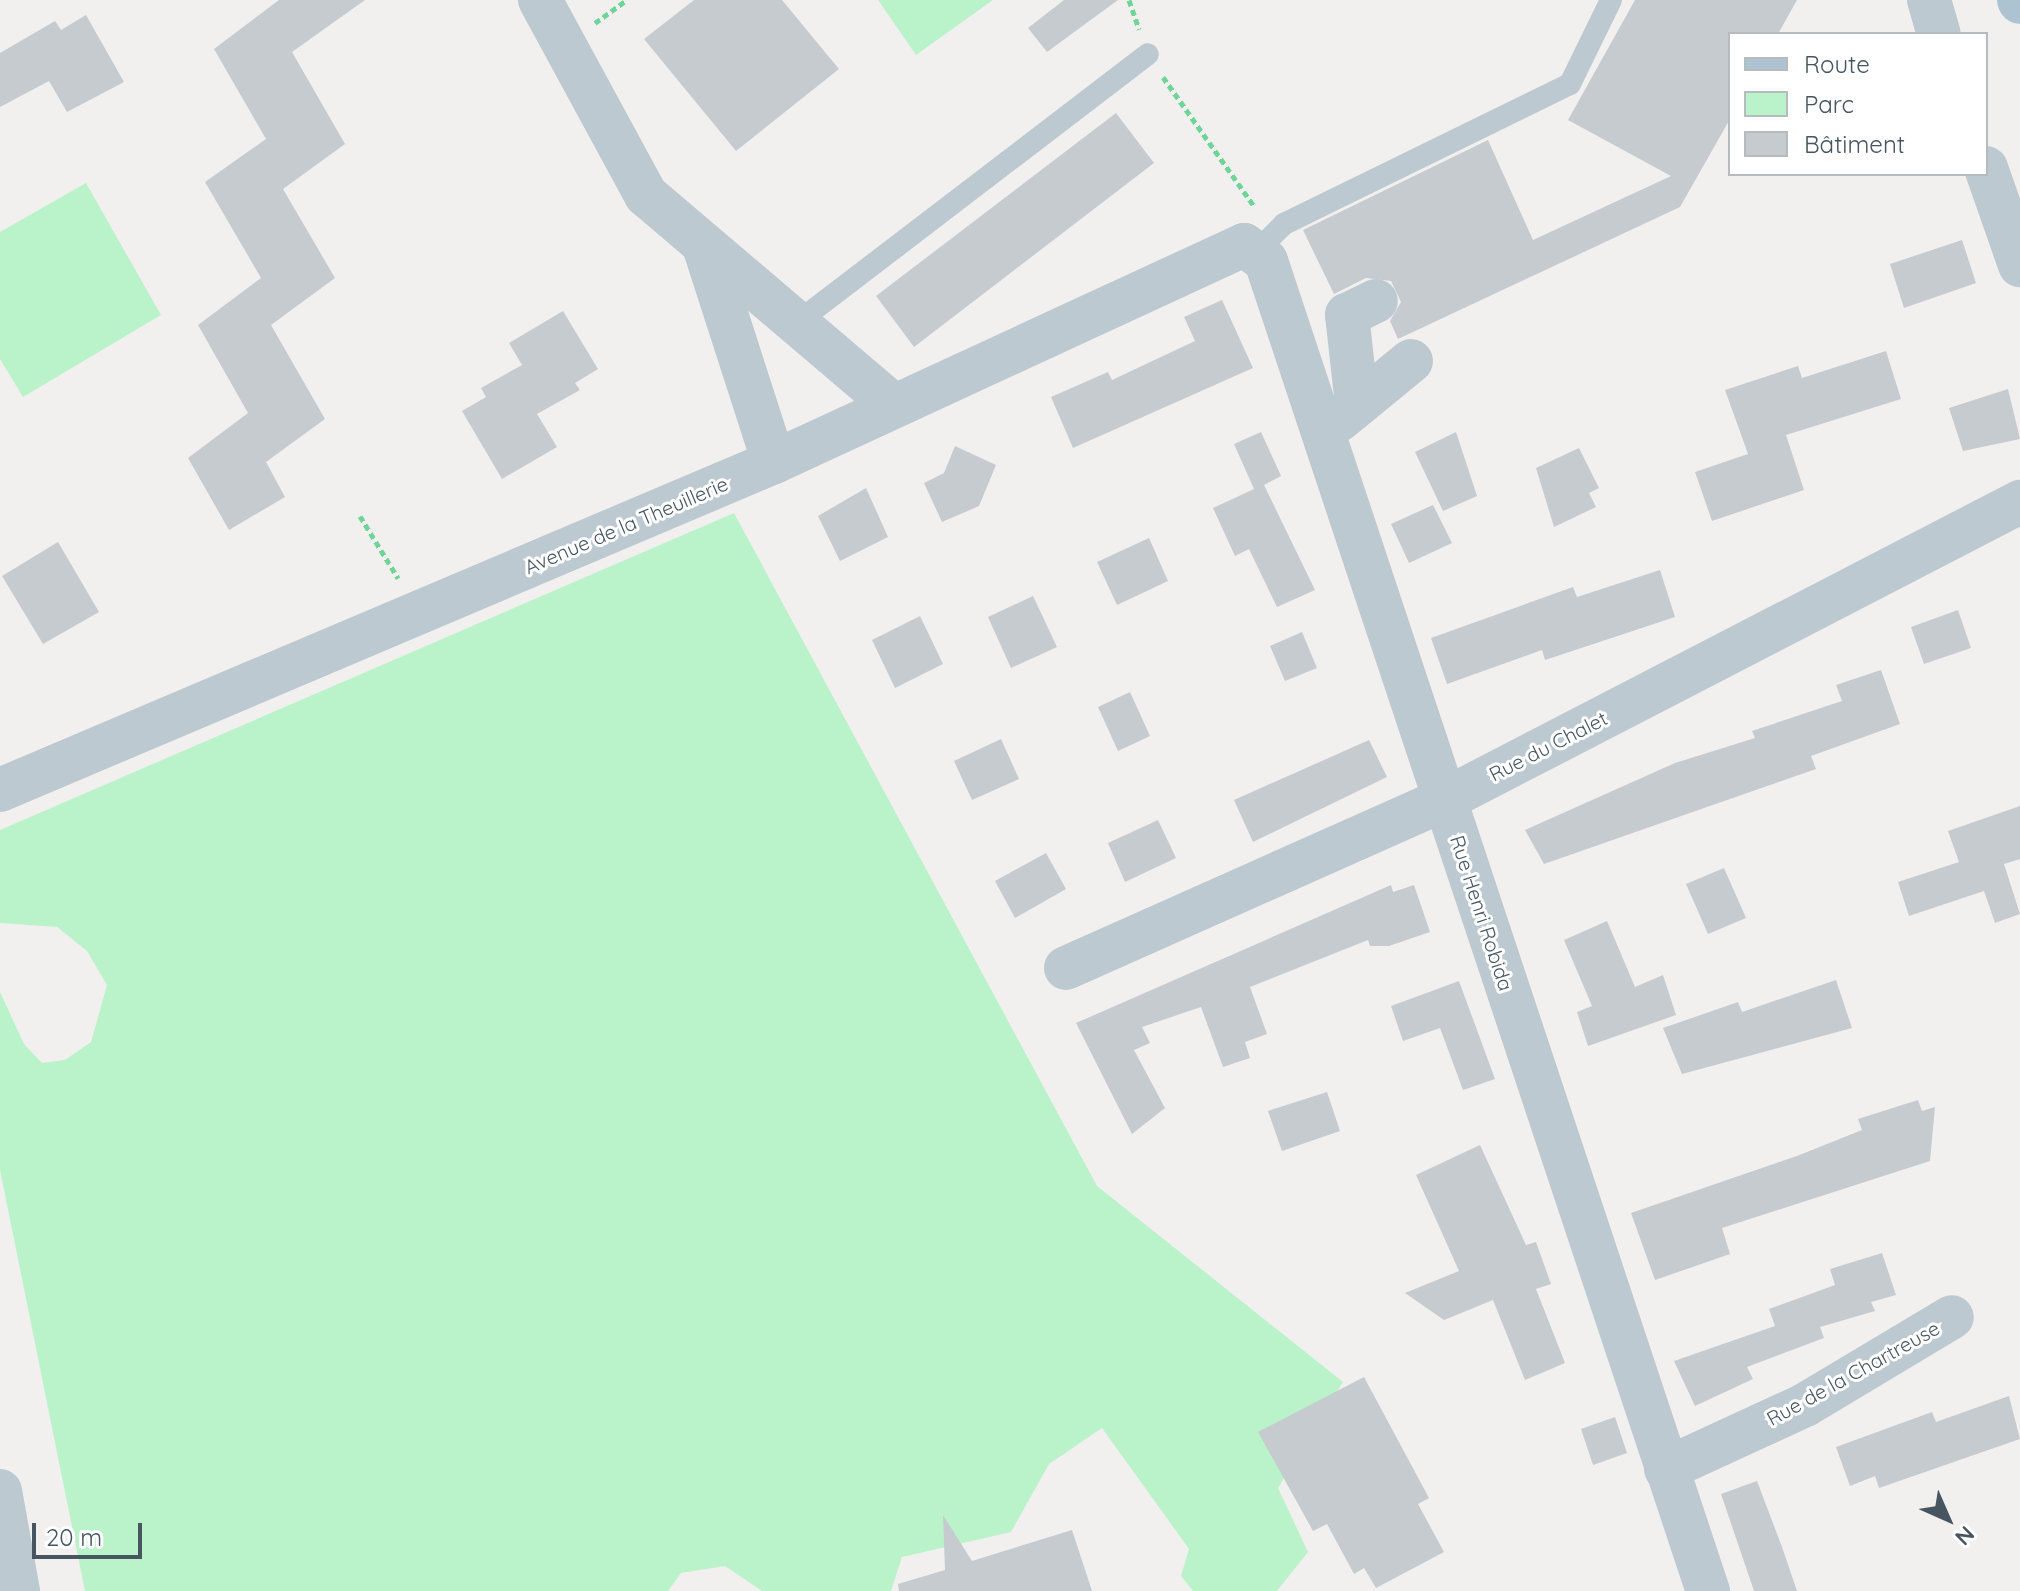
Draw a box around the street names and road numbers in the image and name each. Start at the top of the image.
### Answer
street label: Avenue de la Theuillerie [521,471,731,579]
street label: Rue du Chalet [1485,706,1611,786]
street label: Rue Henri Robida [1446,832,1518,994]
street label: Rue de la Chartreuse [1762,1315,1944,1431]

